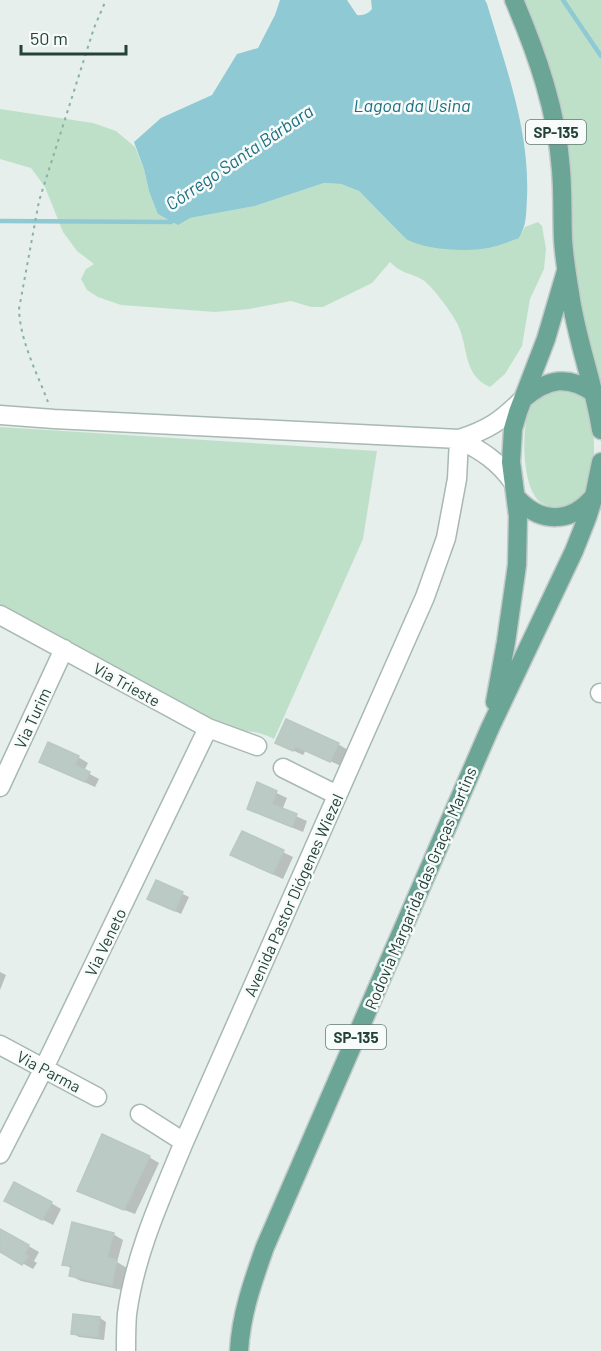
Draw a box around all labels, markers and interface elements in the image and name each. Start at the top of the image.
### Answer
scale bar [21,18,126,56]
text: 50 m [30,27,68,49]
water label: Lagoa da Usina [354,94,470,116]
water label: Córrego Santa Bárbara [161,99,317,215]
road number: SP-135 [526,120,586,144]
street label: Via Trieste [90,658,164,710]
street label: Via Turim [10,685,54,751]
street label: Rodovia Margarida das Graças Martins [360,764,480,1012]
street label: Avenida Pastor Diógenes Wiezel [240,791,346,999]
street label: Via Veneto [80,905,130,979]
road number: SP-135 [326,1025,386,1049]
street label: Via Parma [14,1046,84,1096]

